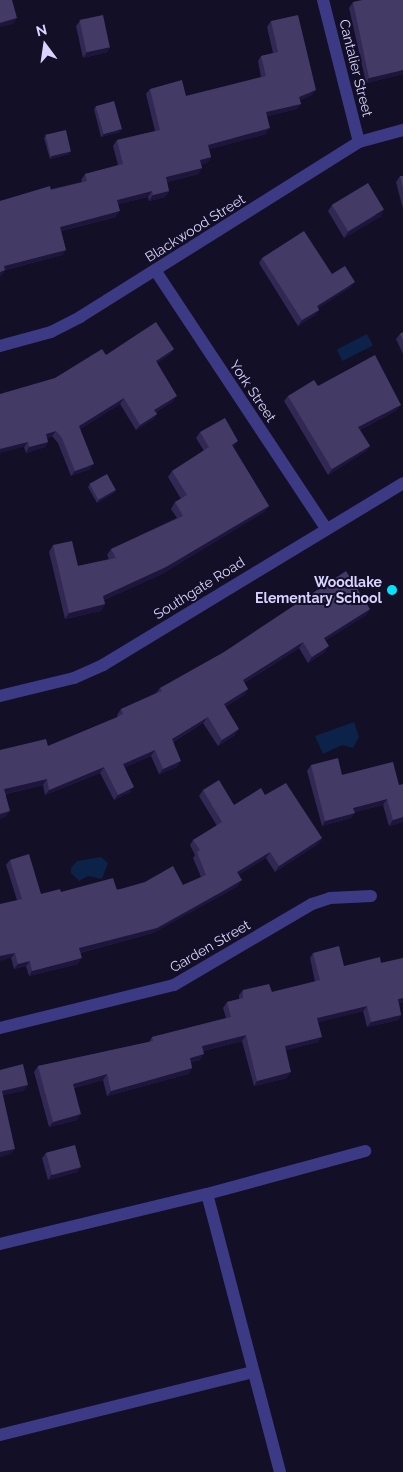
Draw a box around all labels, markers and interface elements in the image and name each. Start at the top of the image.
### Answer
street label: Cantalier Street [336,17,376,119]
north arrow [20,20,70,70]
text: N [34,21,48,40]
street label: Blackwood Street [142,190,248,266]
street label: York Street [226,357,280,425]
street label: Southgate Road [150,553,248,623]
place label: Woodlake Elementary School [255,574,382,606]
marker: Woodlake Elementary School [386,584,398,596]
street label: Garden Street [167,916,253,976]

